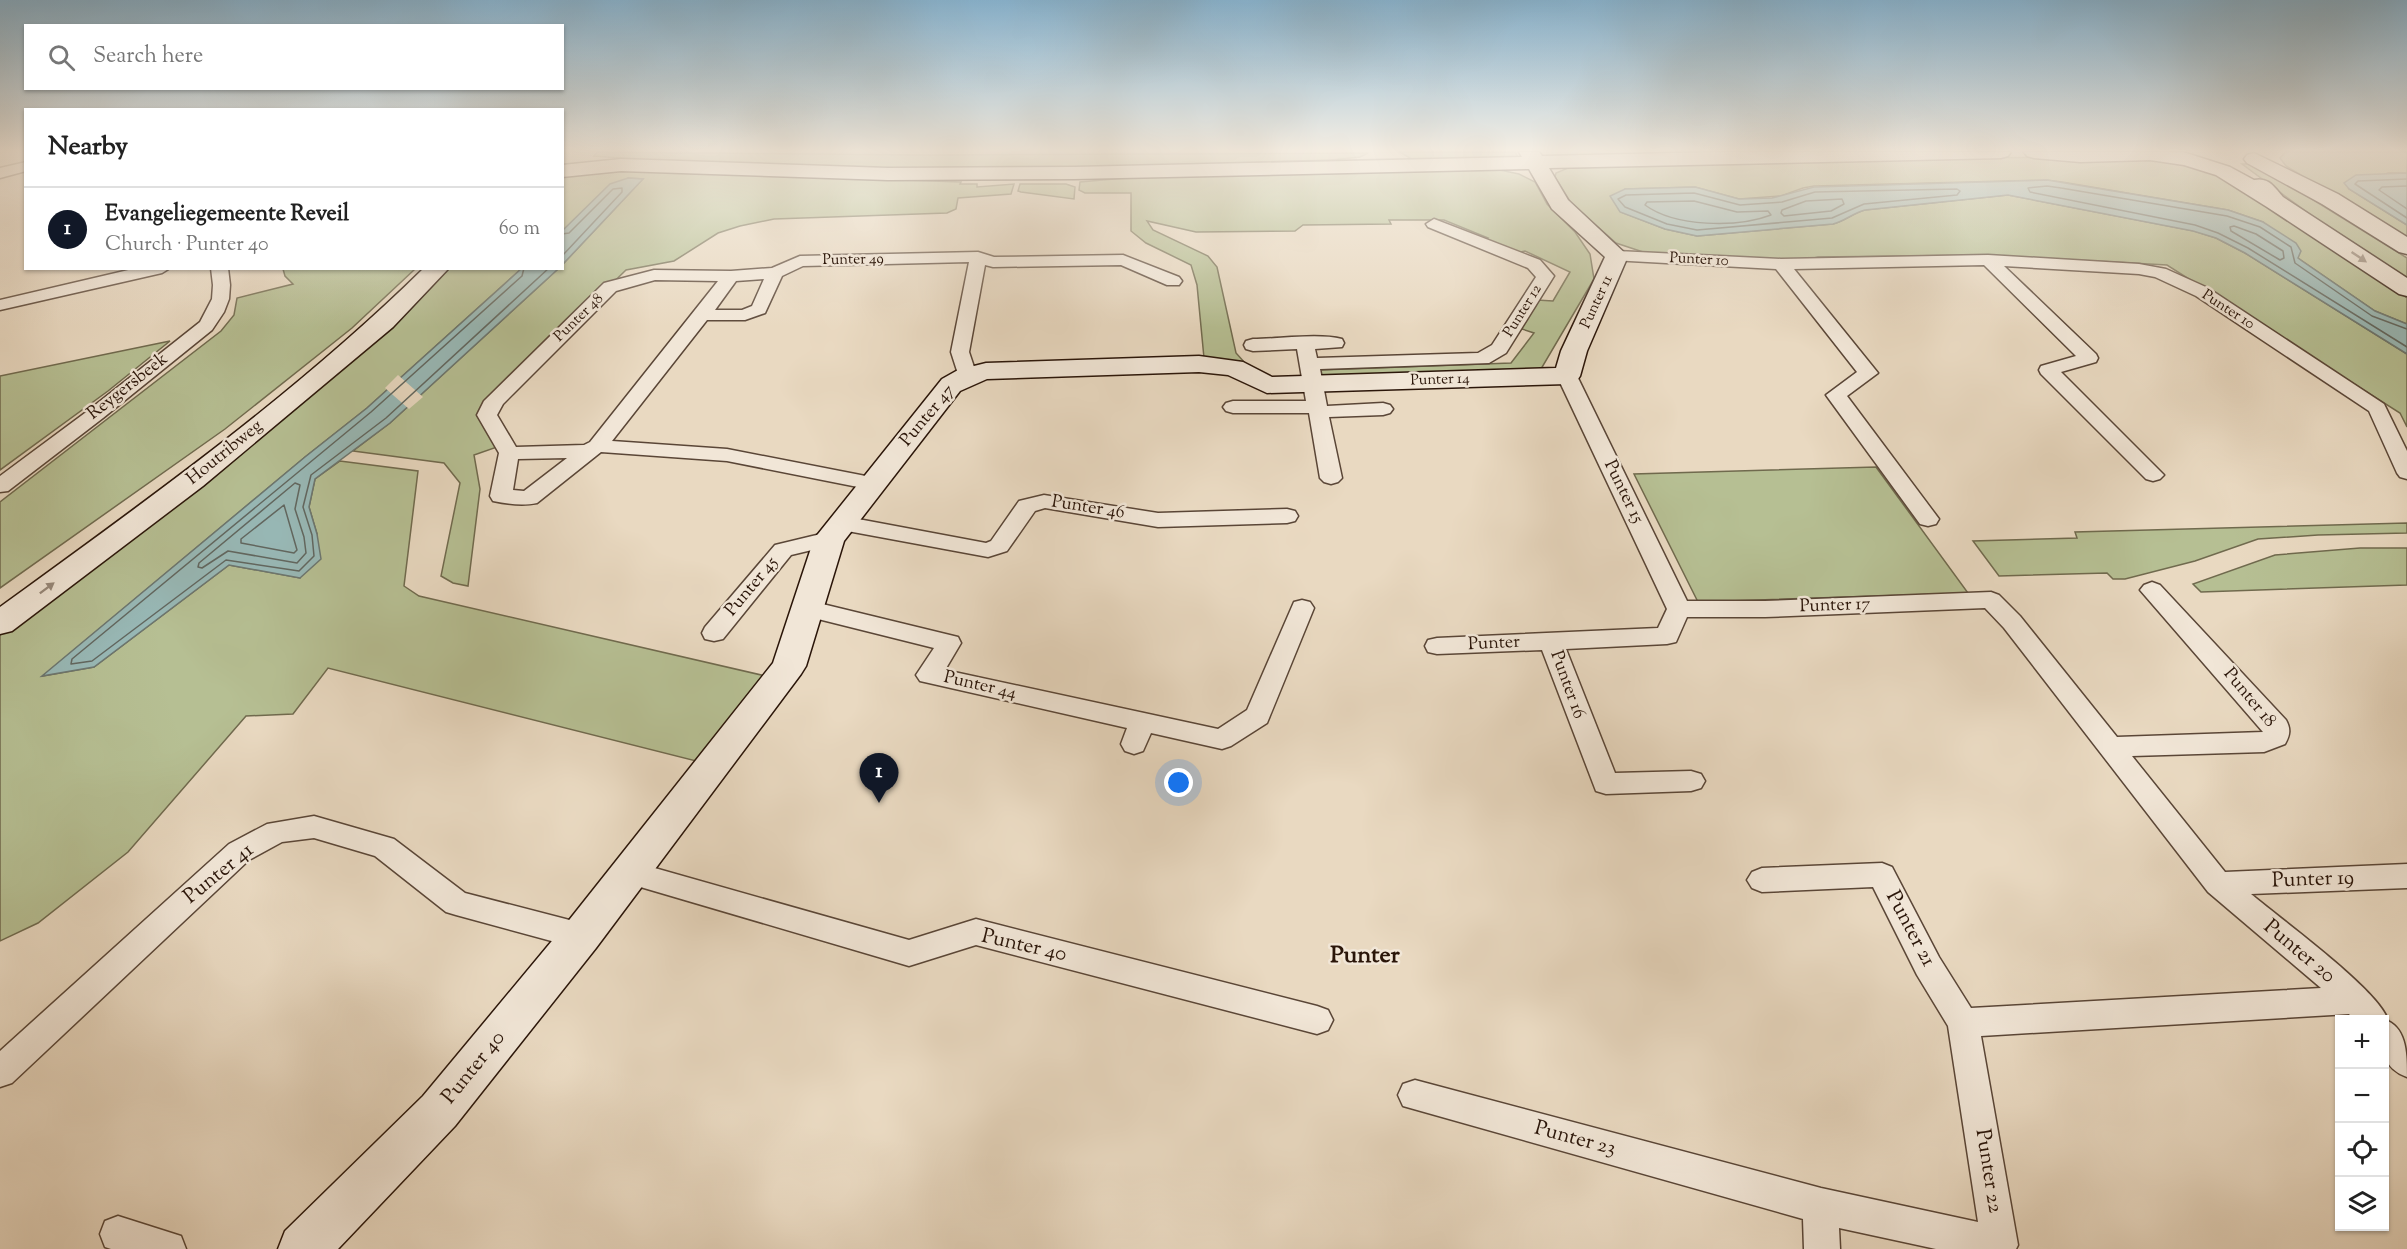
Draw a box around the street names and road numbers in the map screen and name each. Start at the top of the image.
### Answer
street label: Punter 10 [1669,248,1729,272]
street label: Punter 49 [822,249,884,271]
street label: Punter 11 [1575,272,1619,332]
street label: Punter 12 [1499,281,1547,341]
street label: Punter 10 [2197,285,2259,335]
street label: Punter 48 [550,289,608,347]
street label: Reygersbeek [82,347,174,427]
street label: Punter 14 [1410,368,1470,392]
street label: Punter 47 [894,379,962,453]
street label: Houtribweg [181,414,269,492]
street label: Punter 15 [1596,456,1650,528]
street label: Punter 46 [1050,489,1126,527]
street label: Punter 45 [719,551,785,623]
street label: Punter 17 [1799,592,1871,620]
street label: Punter [1467,630,1521,658]
street label: Punter 16 [1543,647,1591,723]
street label: Punter 18 [2216,662,2282,734]
street label: Punter 44 [941,665,1019,707]
street label: Punter 41 [177,836,261,912]
street label: Punter 19 [2271,864,2355,896]
street label: Punter 21 [1877,886,1943,972]
street label: Punter 20 [2256,913,2342,991]
street label: Punter 40 [978,922,1070,970]
street label: Punter 40 [435,1025,513,1111]
street label: Punter 23 [1531,1114,1619,1164]
street label: Punter 22 [1967,1127,2009,1215]

